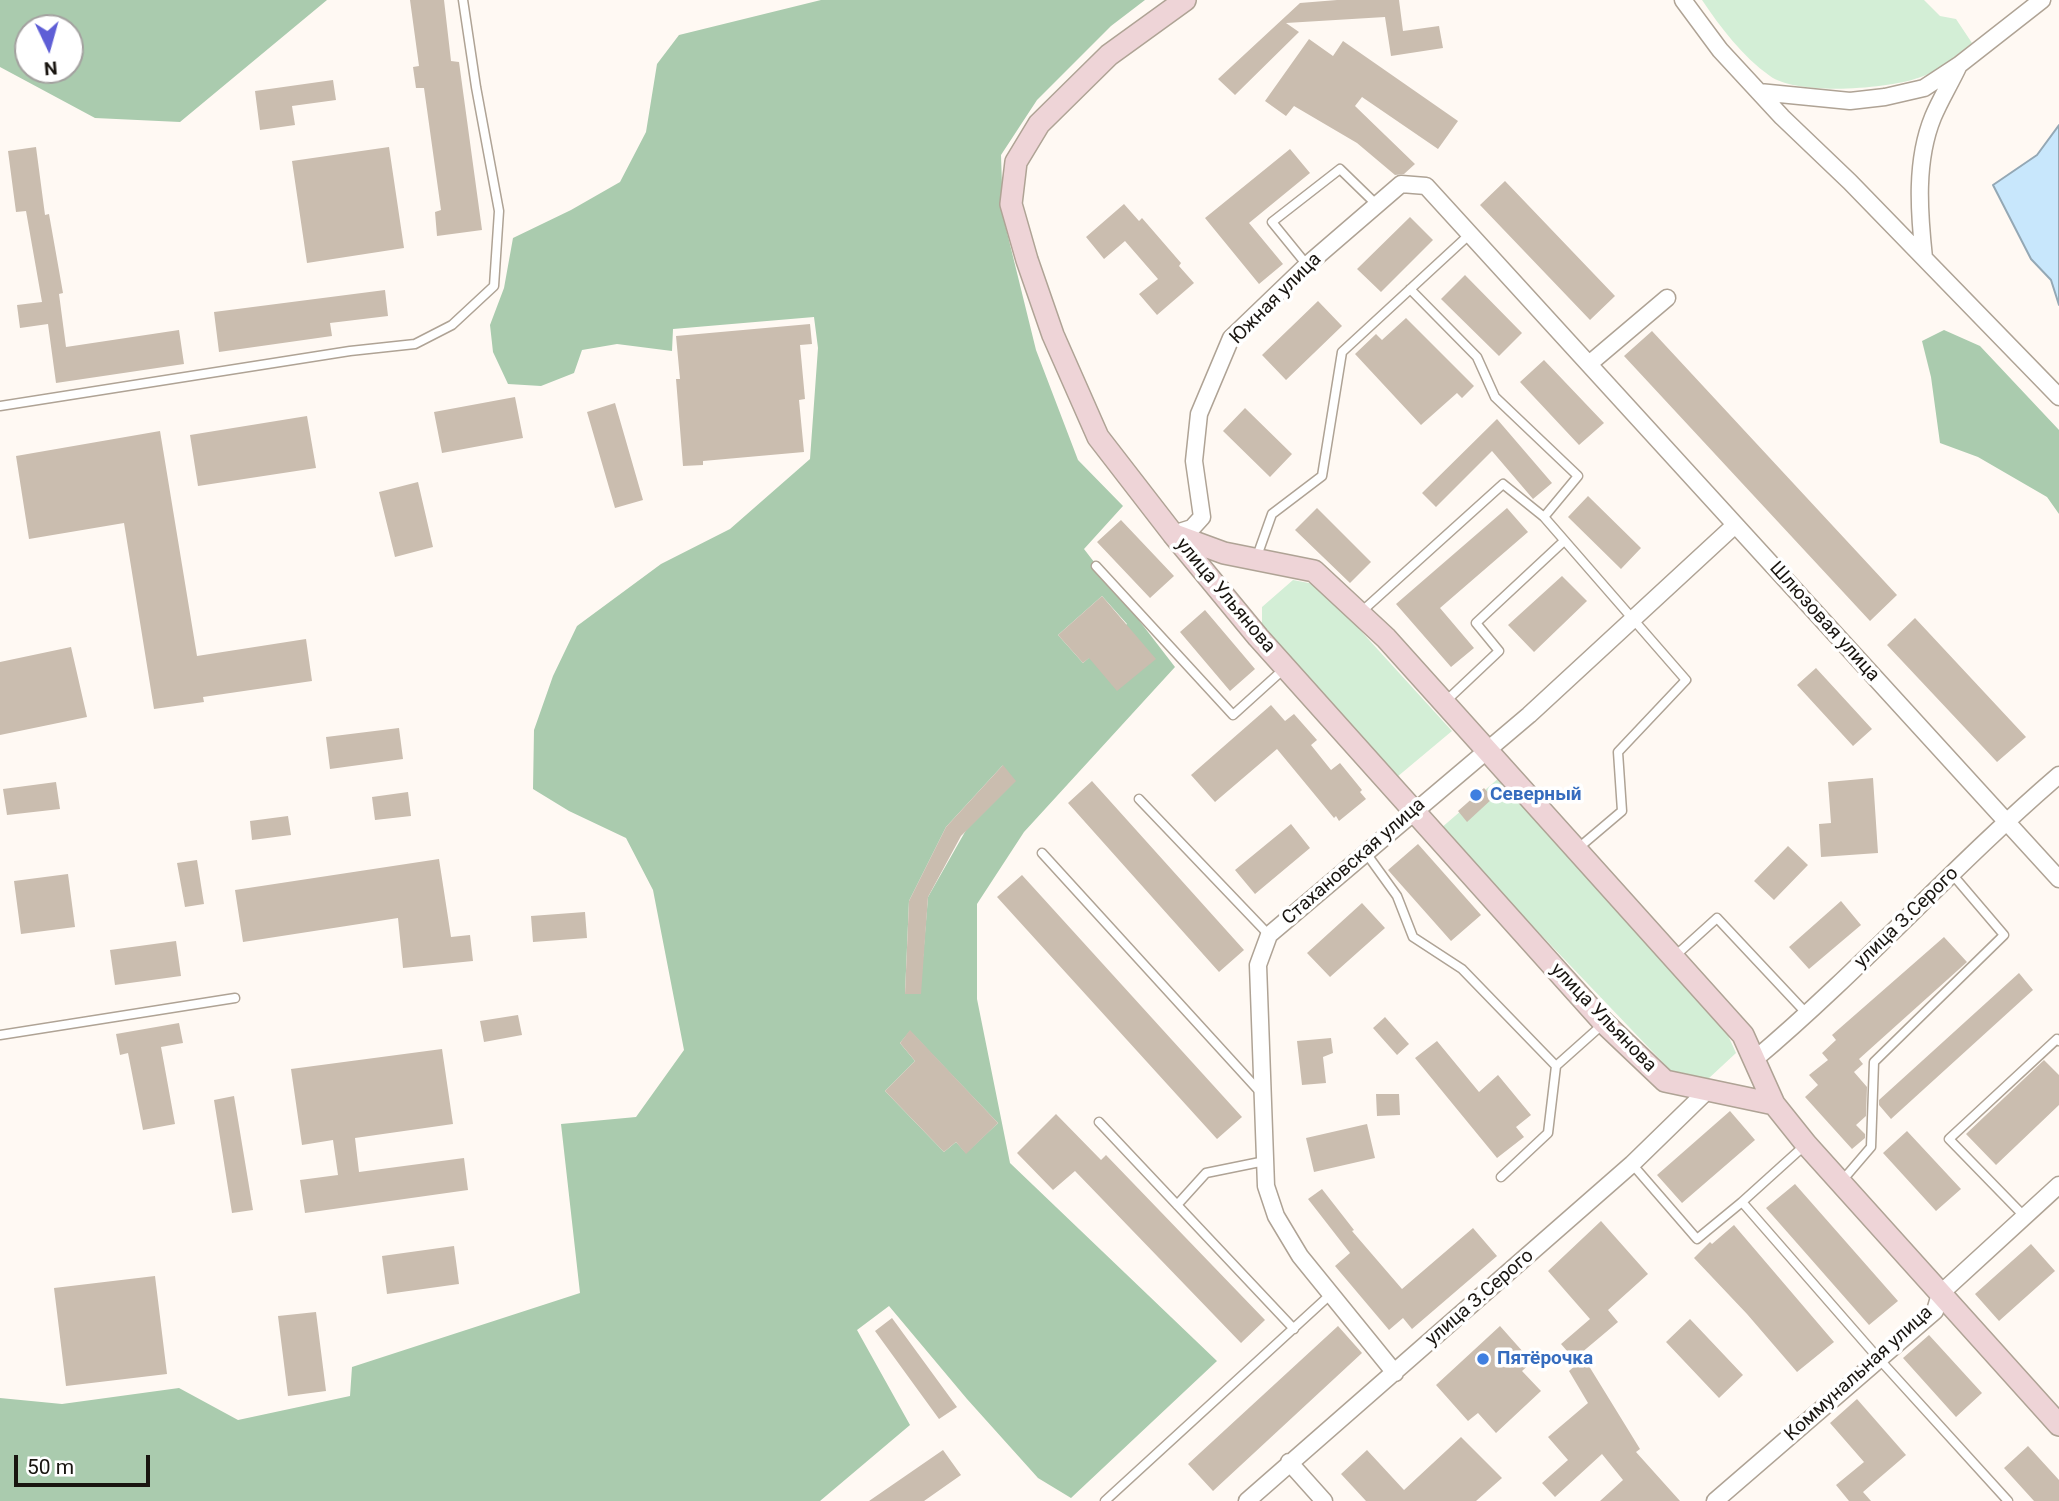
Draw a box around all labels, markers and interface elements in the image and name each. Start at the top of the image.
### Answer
north arrow [14,14,84,84]
text: N [43,56,58,80]
street label: Южная улица [1225,248,1327,350]
street label: улица Ульянова [1170,534,1280,658]
street label: Шлюзовая улица [1764,557,1884,687]
place label: Северный [1490,784,1582,806]
marker: Северный [1468,787,1484,803]
street label: Стахановская улица [1278,794,1430,930]
street label: улица З.Серого [1850,863,1964,973]
street label: улица Ульянова [1545,959,1661,1077]
street label: улица З.Серого [1421,1245,1539,1351]
street label: Коммунальная улица [1780,1302,1938,1446]
place label: Пятёрочка [1497,1348,1593,1370]
marker: Пятёрочка [1475,1351,1491,1367]
scale bar [18,1442,154,1486]
text: 50 m [27,1455,74,1479]

